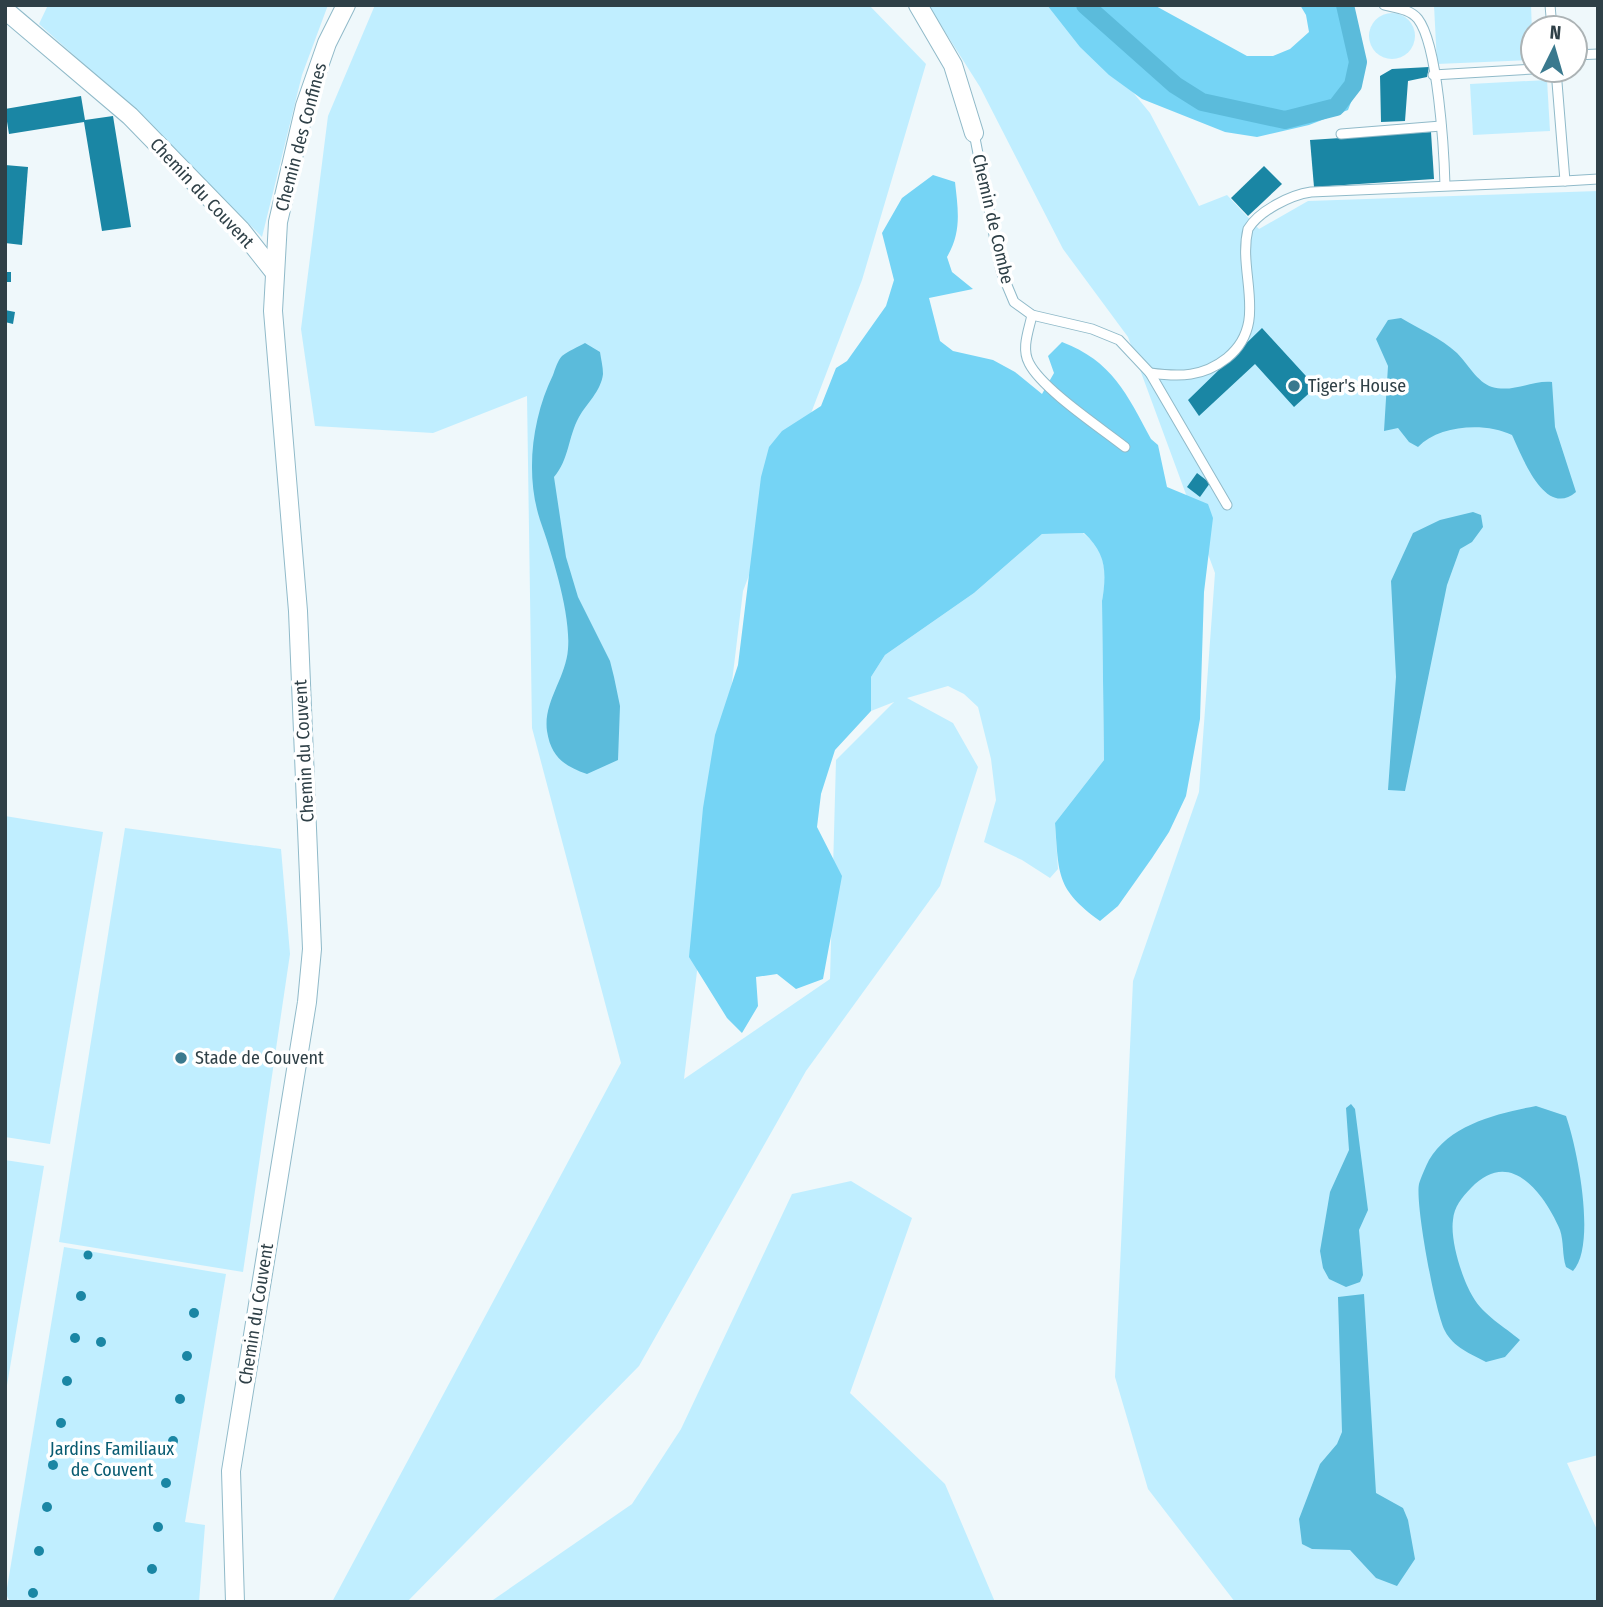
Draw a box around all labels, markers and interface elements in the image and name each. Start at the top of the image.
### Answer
north arrow [1519,14,1589,84]
text: N [1549,21,1562,45]
street label: Chemin des Confines [271,60,332,214]
street label: Chemin du Couvent [145,133,259,253]
street label: Chemin de Combe [967,152,1019,286]
place label: Tiger's House [1308,375,1406,397]
marker: Tiger's House [1286,378,1302,394]
street label: Chemin du Couvent [289,679,319,823]
place label: Stade de Couvent [195,1047,324,1069]
marker: Stade de Couvent [173,1050,189,1066]
street label: Chemin du Couvent [234,1242,278,1386]
park label: Jardins Familiaux de Couvent [50,1438,174,1481]

